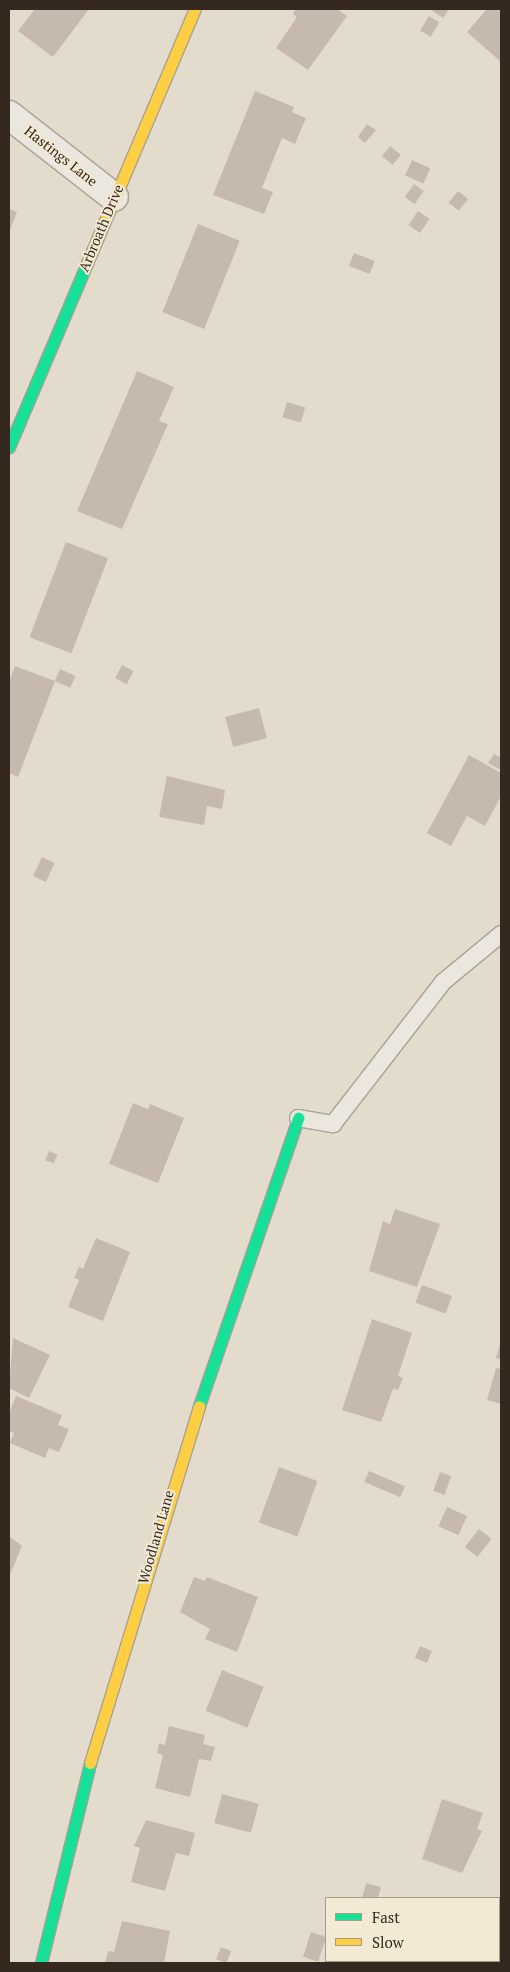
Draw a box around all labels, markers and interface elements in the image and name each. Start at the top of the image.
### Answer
street label: Hastings Lane [21,122,101,190]
street label: Arbroath Drive [75,182,127,274]
street label: Woodland Lane [135,1488,177,1586]
legend [325,1897,500,1962]
text: Fast [372,1907,400,1927]
text: Slow [372,1932,404,1952]

